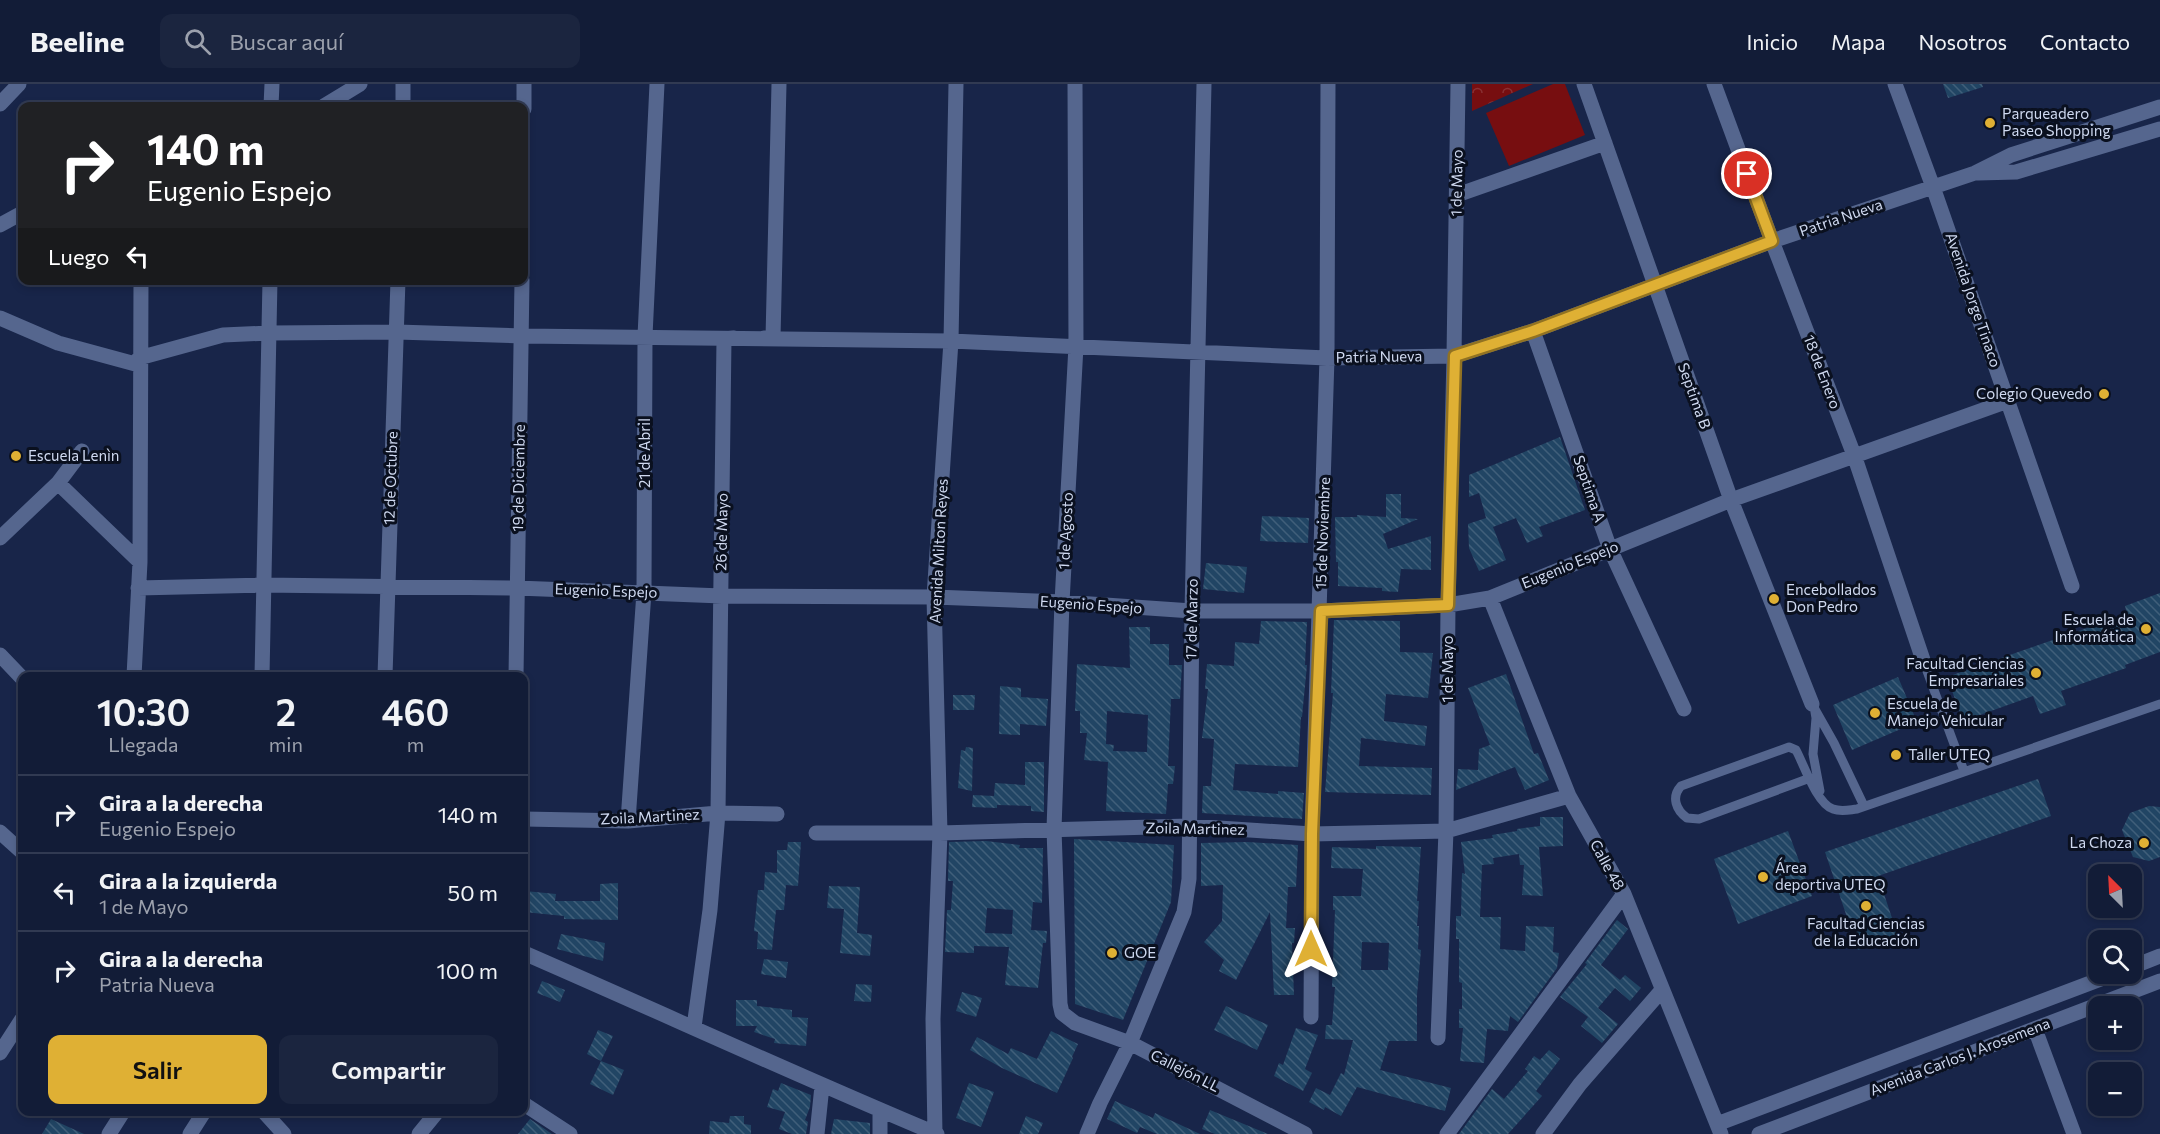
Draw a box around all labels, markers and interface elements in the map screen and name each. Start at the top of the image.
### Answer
search box [160,14,580,68]
text: Beeline [30,24,124,58]
icon: search [181,25,214,58]
text: Buscar aquí [229,28,344,55]
text: Inicio [1746,29,1798,54]
text: Mapa [1831,29,1885,54]
text: Nosotros [1918,29,2007,54]
text: Contacto [2040,29,2130,54]
place label: Parqueadero Paseo Shopping [2002,104,2111,139]
marker: Parqueadero Paseo Shopping [1983,116,1997,130]
text: 140 m [147,122,264,174]
icon: right [48,126,126,204]
pin [1721,148,1772,199]
street label: 1 de Mayo [1446,149,1466,217]
icon: arrive [1730,157,1763,190]
text: Eugenio Espejo [147,174,332,207]
street label: Patria Nueva [1797,194,1885,240]
street label: Avenida Jorge Tinaco [1942,230,2005,369]
icon: left [121,240,154,273]
text: Luego [48,243,109,270]
street label: 18 de Enero [1801,332,1845,411]
street label: Patria Nueva [1335,346,1423,366]
street label: Septima B [1675,360,1715,431]
place label: Colegio Quevedo [1976,384,2092,402]
marker: Colegio Quevedo [2097,387,2111,401]
street label: 21 de Abril [635,418,653,488]
street label: 19 de Diciembre [508,424,528,532]
street label: 12 de Octubre [379,431,401,525]
place label: Escuela Lenìn [28,446,119,464]
marker: Escuela Lenìn [9,449,23,463]
street label: Septima A [1570,453,1610,525]
street label: 15 de Noviembre [1311,476,1333,589]
street label: Avenida Milton Reyes [925,478,951,624]
street label: 1 de Agosto [1054,492,1076,570]
street label: 26 de Mayo [711,493,731,571]
street label: Eugenio Espejo [1519,536,1621,592]
street label: 17 de Marzo [1181,578,1201,660]
street label: Eugenio Espejo [554,579,658,601]
place label: Encebollados Don Pedro [1786,580,1877,615]
street label: Eugenio Espejo [1039,591,1143,617]
marker: Encebollados Don Pedro [1767,592,1781,606]
place label: Escuela de Informática [2055,610,2134,645]
marker: Escuela de Informática [2139,622,2153,636]
street label: 1 de Mayo [1438,635,1456,703]
place label: Facultad Ciencias Empresariales [1906,654,2024,689]
marker: Facultad Ciencias Empresariales [2029,666,2043,680]
text: 10:30 [97,689,190,733]
text: 2 [276,689,296,733]
text: 460 [382,689,449,733]
place label: Escuela de Manejo Vehicular [1887,694,2004,729]
marker: Escuela de Manejo Vehicular [1868,706,1882,720]
text: Llegada [108,732,179,756]
text: min [269,732,303,756]
text: m [407,732,424,756]
place label: Taller UTEQ [1908,745,1990,763]
marker: Taller UTEQ [1889,748,1903,762]
text: Gira a la derecha [99,789,263,816]
icon: right [48,798,81,831]
text: 140 m [438,801,498,828]
street label: Zoila Martinez [600,804,700,828]
text: Eugenio Espejo [99,816,236,840]
street label: Zoila Martinez [1145,818,1245,838]
place label: La Choza [2070,833,2132,851]
street label: Calle 48 [1587,836,1629,893]
marker: La Choza [2137,836,2151,850]
place label: Área deportiva UTEQ [1775,857,1885,893]
north arrow [2088,864,2142,918]
map controls [2088,864,2142,1116]
text: Gira a la izquierda [99,867,277,894]
marker: Área deportiva UTEQ [1756,870,1770,884]
icon: left [48,876,81,909]
text: 50 m [448,879,498,906]
text: 1 de Mayo [99,894,188,918]
marker: Facultad Ciencias de la Educación [1859,899,1873,913]
place label: Facultad Ciencias de la Educación [1807,914,1925,949]
position arrow [1279,917,1343,981]
button: search [2088,930,2142,984]
place label: GOE [1124,943,1156,961]
text: Gira a la derecha [99,945,263,972]
marker: GOE [1105,946,1119,960]
icon: right [48,954,81,987]
text: 100 m [436,957,498,984]
text: Patria Nueva [99,972,215,996]
button: + [2088,996,2142,1050]
street label: Avenida Carlos J. Arosemena [1867,1013,2052,1099]
button: Salir [48,1035,267,1104]
button: Compartir [279,1035,498,1104]
street label: Callejón LL [1148,1045,1223,1095]
button: − [2088,1062,2142,1116]

